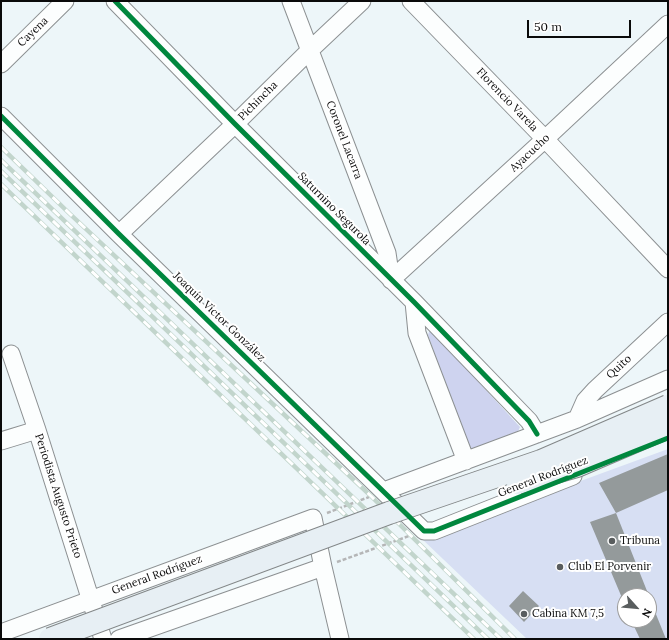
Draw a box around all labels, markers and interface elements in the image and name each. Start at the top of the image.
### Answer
scale bar [529,12,633,38]
street label: Cayena [15,14,51,50]
text: 50 m [534,19,562,34]
street label: Florencio Varela [473,66,541,134]
street label: Pichincha [236,79,280,123]
street label: Coronel Lacarra [323,99,365,181]
street label: Ayacucho [507,131,553,175]
street label: Saturnino Segurola [295,170,373,248]
street label: Joaquín Víctor González [170,269,268,365]
street label: Quito [604,352,634,382]
street label: Periodista Augusto Prieto [32,432,84,560]
street label: General Rodríguez [496,454,590,500]
place label: Tribuna [620,534,660,548]
marker: Tribuna [607,536,617,546]
street label: General Rodríguez [110,553,204,597]
place label: Club El Porvenir [568,560,651,574]
marker: Club El Porvenir [555,562,565,572]
north arrow [617,588,657,628]
text: N [639,606,655,620]
place label: Cabina KM 7,5 [532,607,604,621]
marker: Cabina KM 7,5 [519,609,529,619]

